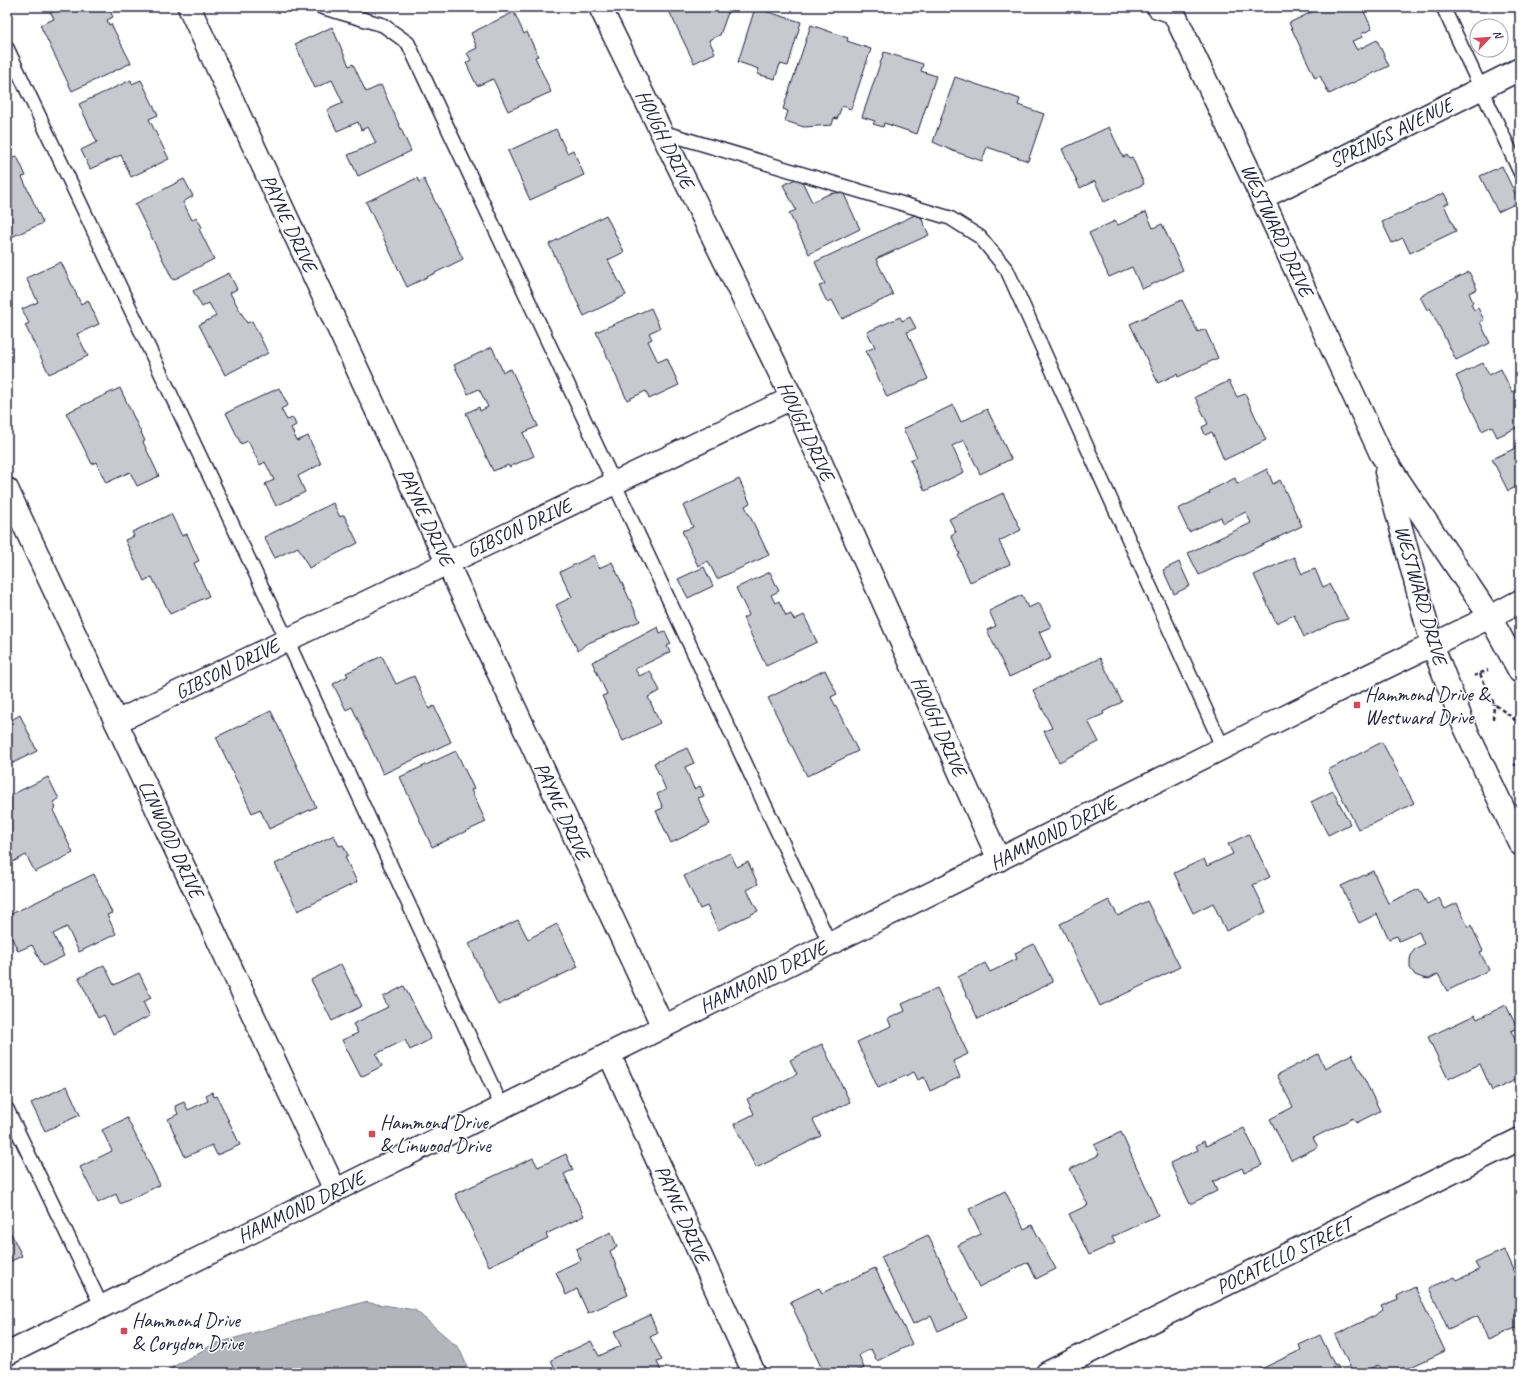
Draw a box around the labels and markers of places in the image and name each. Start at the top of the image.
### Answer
place label: Hammond Drive & Westward Drive [1365,682,1492,730]
marker: Hammond Drive & Westward Drive [1352,700,1362,710]
place label: Hammond Drive & Linwood Drive [380,1110,492,1158]
marker: Hammond Drive & Linwood Drive [367,1129,377,1139]
place label: Hammond Drive & Corydon Drive [132,1308,245,1356]
marker: Hammond Drive & Corydon Drive [119,1326,129,1336]

